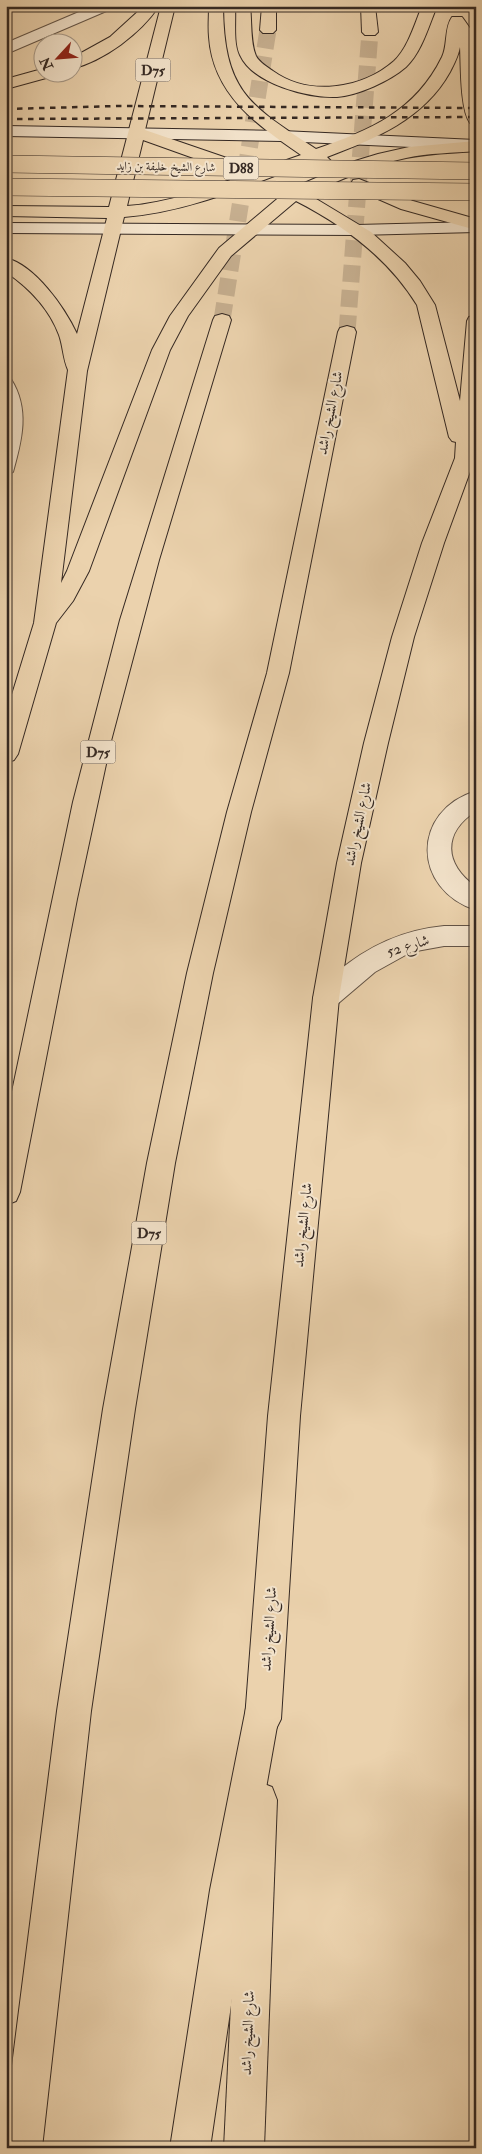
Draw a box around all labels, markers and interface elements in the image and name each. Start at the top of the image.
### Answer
north arrow [32,32,82,82]
text: N [36,54,58,74]
road number: D75 [136,58,170,82]
road number: D88 [224,156,258,180]
street label: شارع الشيخ خليفة بن زايد [116,159,216,178]
street label: شارع الشيخ راشد [313,370,351,457]
road number: D75 [80,740,116,764]
street label: شارع الشيخ راشد [340,781,380,868]
street label: شارع 52 [384,931,432,964]
street label: شارع الشيخ راشد [289,1182,321,1269]
road number: D75 [132,1222,166,1244]
street label: شارع الشيخ راشد [257,1586,285,1672]
street label: شارع الشيخ راشد [237,1990,263,2076]

